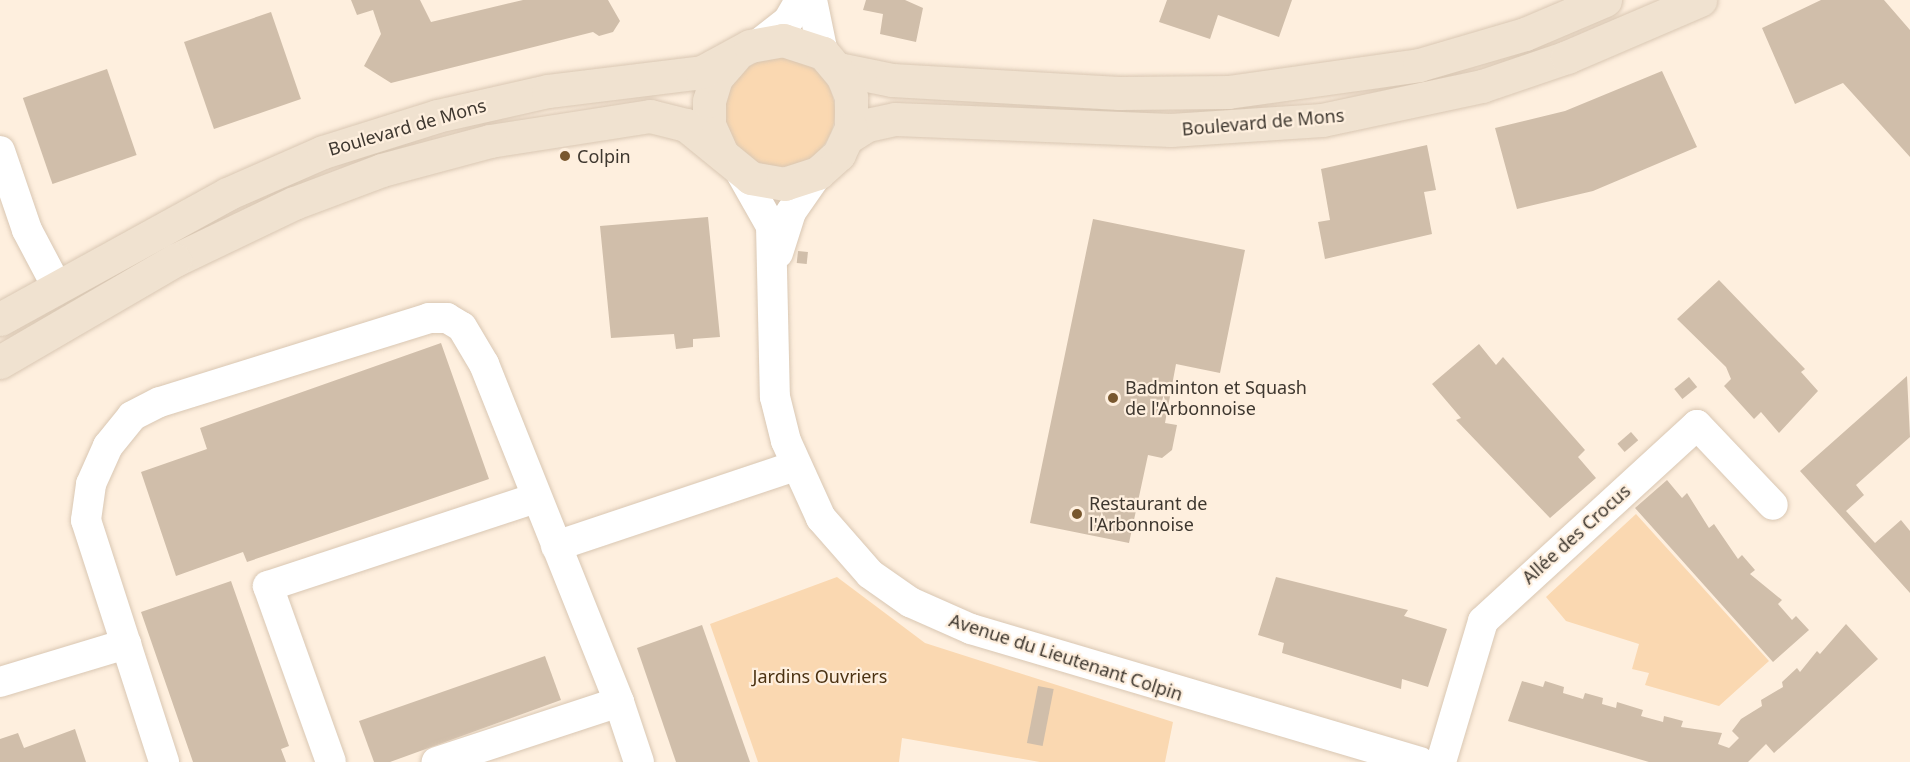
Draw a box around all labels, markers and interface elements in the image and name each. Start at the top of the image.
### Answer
street label: Boulevard de Mons [326,94,488,160]
street label: Boulevard de Mons [1181,104,1345,140]
place label: Colpin [577,145,631,167]
marker: Colpin [558,149,572,163]
place label: Badminton et Squash de l'Arbonnoise [1125,377,1307,420]
marker: Badminton et Squash de l'Arbonnoise [1106,391,1120,405]
street label: Allée des Crocus [1517,480,1635,588]
place label: Restaurant de l'Arbonnoise [1089,493,1207,536]
marker: Restaurant de l'Arbonnoise [1070,507,1084,521]
street label: Avenue du Lieutenant Colpin [947,609,1185,705]
park label: Jardins Ouvriers [753,665,887,687]

